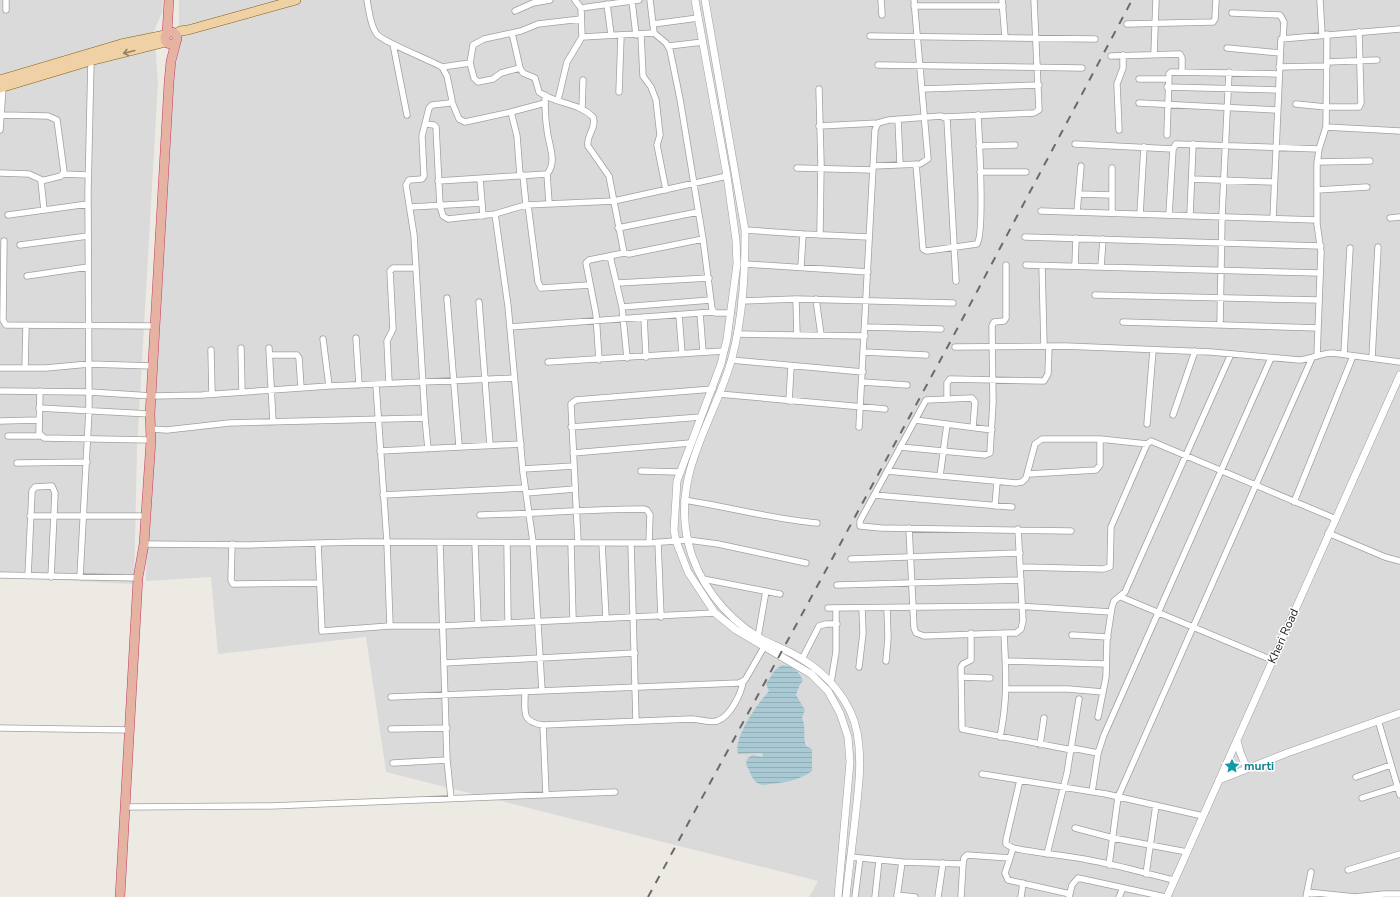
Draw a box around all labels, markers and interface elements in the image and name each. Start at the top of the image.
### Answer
one-way arrow [122,48,135,56]
street label: Kheri Road [1264,606,1302,666]
place icon: murti [1223,757,1241,775]
place label: murti [1244,758,1274,774]

